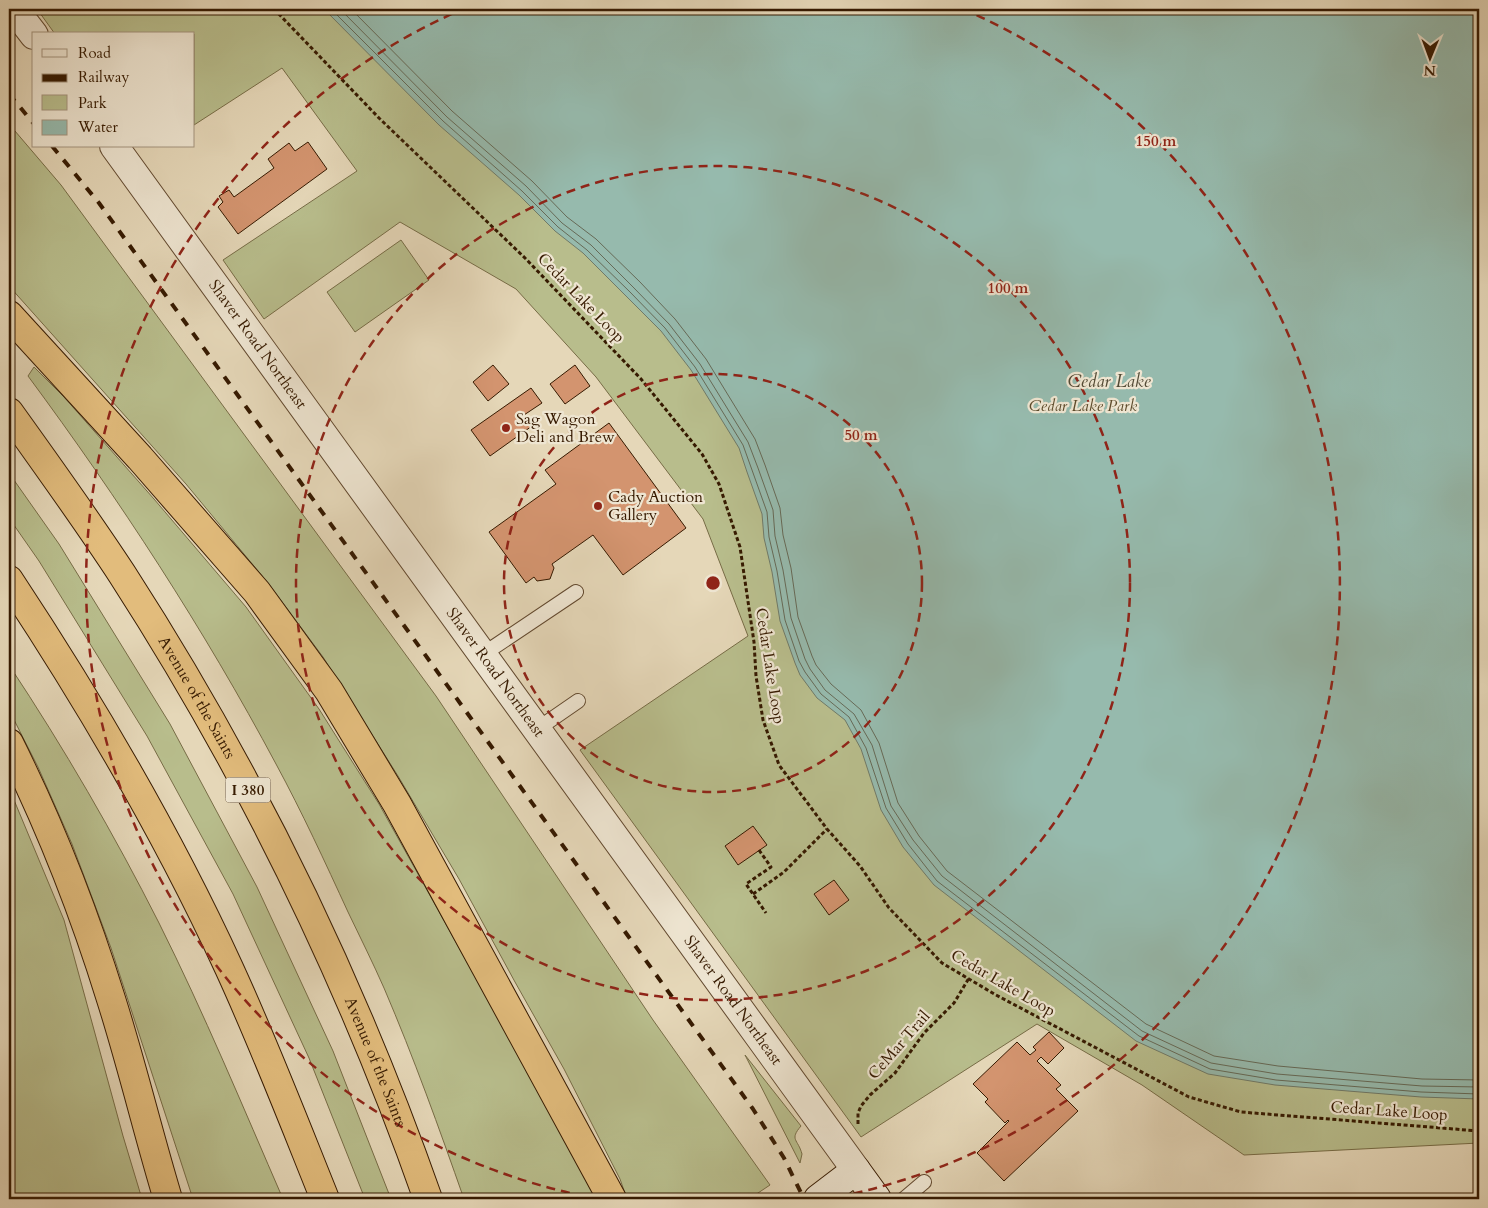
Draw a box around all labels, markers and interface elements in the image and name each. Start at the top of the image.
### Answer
legend [32,32,195,148]
north arrow [1406,32,1456,82]
text: Road [78,43,111,63]
text: N [1424,61,1436,80]
text: Railway [78,67,129,87]
text: Park [78,93,107,113]
text: Water [77,117,119,137]
text: 150 m [1136,131,1177,151]
street label: Cedar Lake Loop [532,248,630,348]
street label: Shaver Road Northeast [203,275,312,414]
text: 100 m [988,278,1029,298]
water label: Cedar Lake [1067,369,1152,394]
park label: Cedar Lake Park [1029,395,1137,417]
place label: Sag Wagon Deli and Brew [516,408,615,448]
marker: Sag Wagon Deli and Brew [500,422,512,434]
text: 50 m [844,425,878,445]
place label: Cady Auction Gallery [608,486,703,526]
marker: Cady Auction Gallery [592,500,604,512]
centre of rings [704,574,722,592]
street label: Shaver Road Northeast [441,603,550,742]
street label: Cedar Lake Loop [750,606,790,726]
street label: Avenue of the Saints [153,632,241,763]
road number: I 380 [226,778,270,802]
street label: Shaver Road Northeast [679,931,788,1070]
street label: Cedar Lake Loop [947,944,1059,1022]
street label: Avenue of the Saints [339,993,412,1130]
street label: CeMar Trail [863,1006,935,1084]
street label: Cedar Lake Loop [1330,1096,1448,1126]

